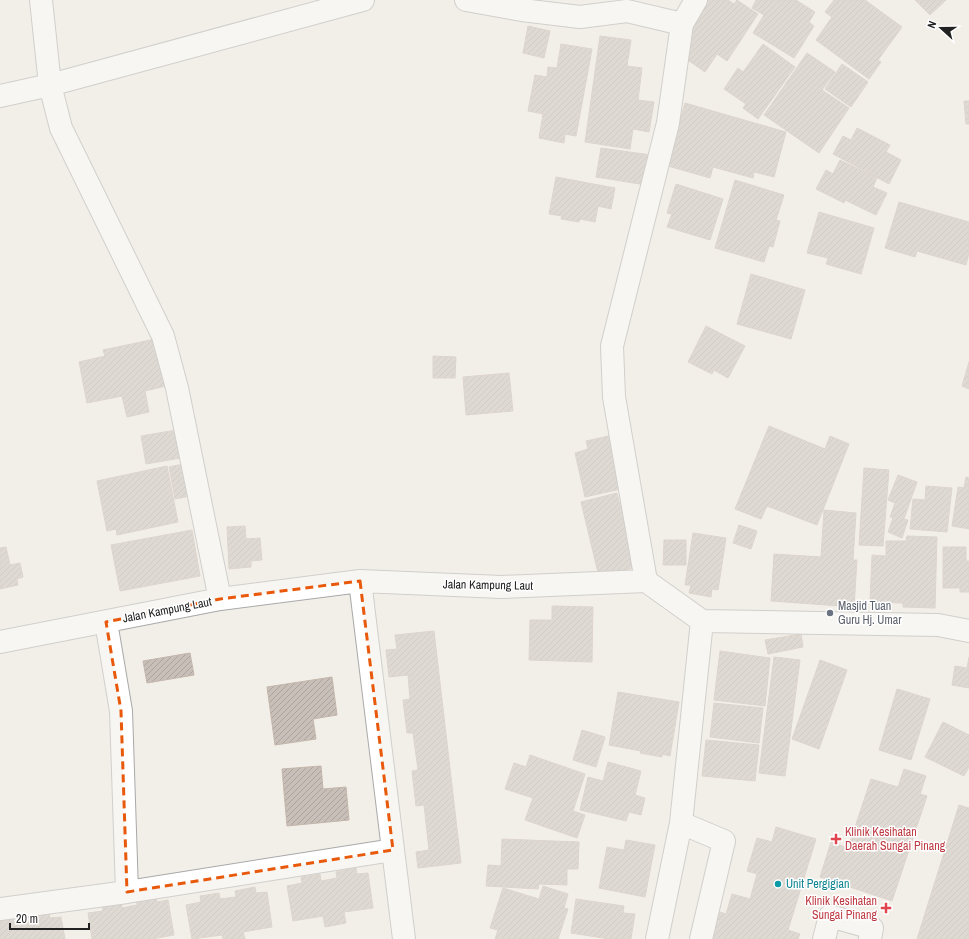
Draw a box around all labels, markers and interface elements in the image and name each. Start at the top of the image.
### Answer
north arrow [921,8,961,48]
text: N [924,19,939,30]
street label: Jalan Kampung Laut [443,576,534,594]
street label: Jalan Kampung Laut [121,593,213,626]
place label: Masjid Tuan Guru Hj. Umar [838,598,902,628]
marker: Masjid Tuan Guru Hj. Umar [825,608,835,618]
place label: Klinik Kesihatan Daerah Sungai Pinang [845,824,946,854]
marker: Klinik Kesihatan Daerah Sungai Pinang [830,833,842,845]
place label: Unit Pergigian [786,876,849,892]
marker: Unit Pergigian [773,879,783,889]
place label: Klinik Kesihatan Sungai Pinang [805,893,878,923]
marker: Klinik Kesihatan Sungai Pinang [880,902,892,914]
scale bar [10,905,89,931]
text: 20 m [16,911,38,927]

